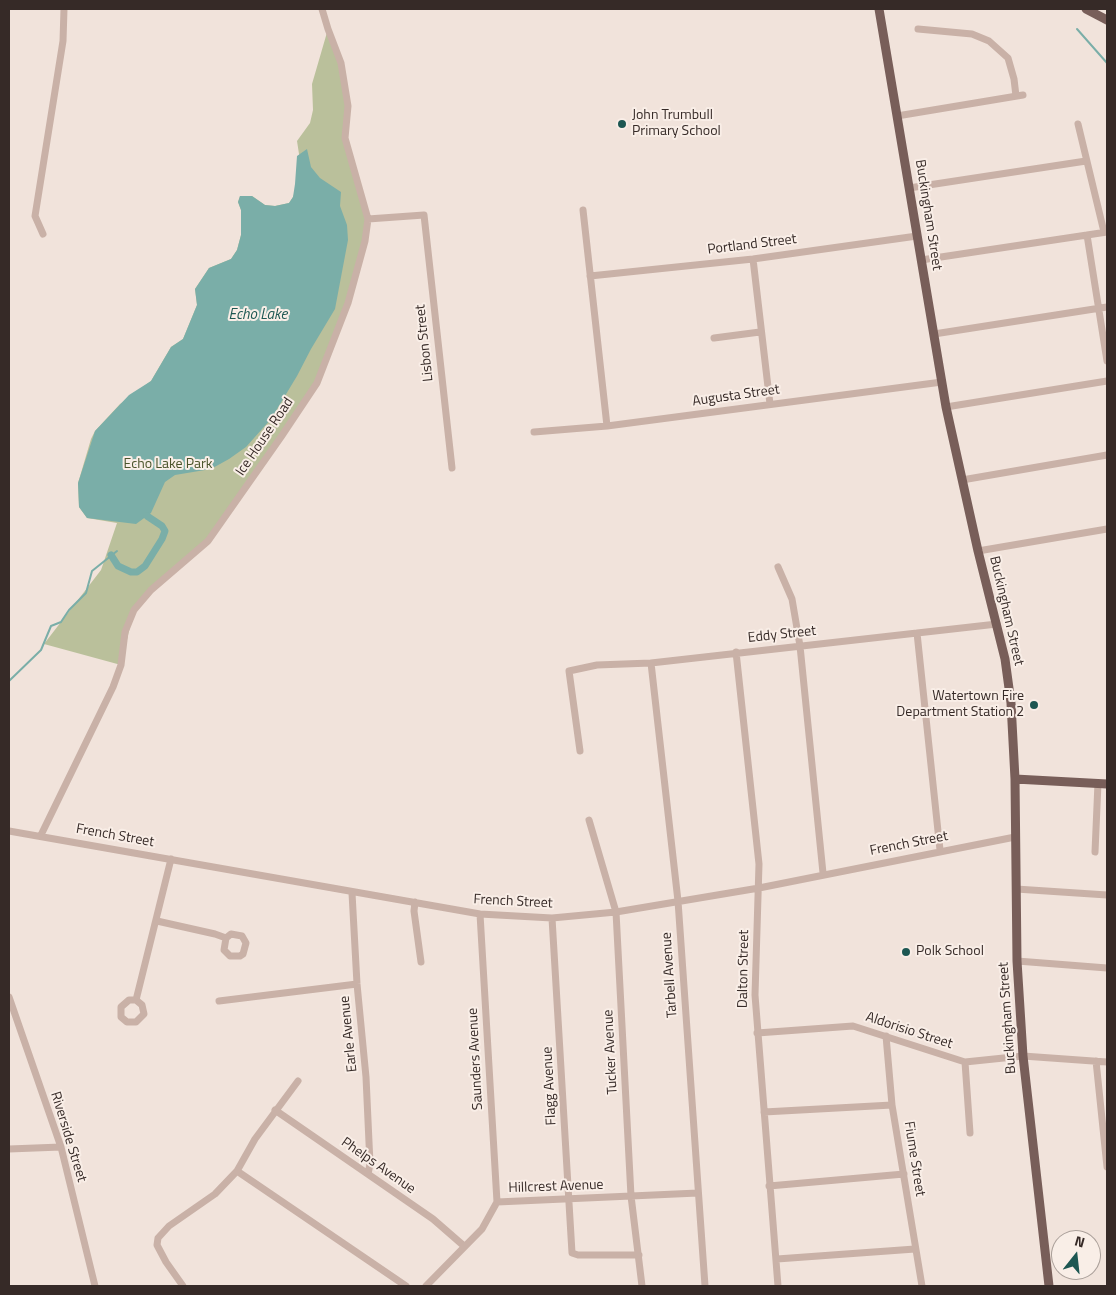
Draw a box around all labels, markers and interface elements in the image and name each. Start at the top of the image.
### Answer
place label: John Trumbull Primary School [632,108,721,140]
marker: John Trumbull Primary School [616,118,628,130]
street label: Buckingham Street [911,158,945,272]
street label: Portland Street [706,231,798,259]
street label: Lisbon Street [413,303,437,383]
water label: Echo Lake [229,306,287,324]
street label: Augusta Street [691,382,781,410]
street label: Ice House Road [233,395,297,479]
park label: Echo Lake Park [124,457,212,473]
street label: Buckingham Street [985,555,1027,667]
street label: Eddy Street [747,623,817,647]
place label: Watertown Fire Department Station 2 [896,689,1024,722]
marker: Watertown Fire Department Station 2 [1028,699,1040,711]
street label: French Street [75,821,155,851]
street label: French Street [869,828,949,860]
street label: French Street [473,892,553,912]
street label: Dalton Street [735,930,753,1008]
street label: Tarbell Avenue [659,932,681,1018]
place label: Polk School [916,944,984,960]
marker: Polk School [900,946,912,958]
street label: Buckingham Street [996,962,1020,1074]
street label: Earle Avenue [337,995,361,1073]
street label: Saunders Avenue [465,1008,487,1110]
street label: Tucker Avenue [600,1009,622,1095]
street label: Aldorisio Street [863,1009,955,1053]
street label: Flagg Avenue [540,1046,560,1126]
street label: Riverside Street [46,1090,90,1184]
street label: Fiume Street [900,1120,928,1198]
street label: Phelps Avenue [338,1134,418,1198]
street label: Hillcrest Avenue [508,1177,604,1197]
north arrow [1051,1230,1101,1280]
text: N [1072,1230,1088,1252]

